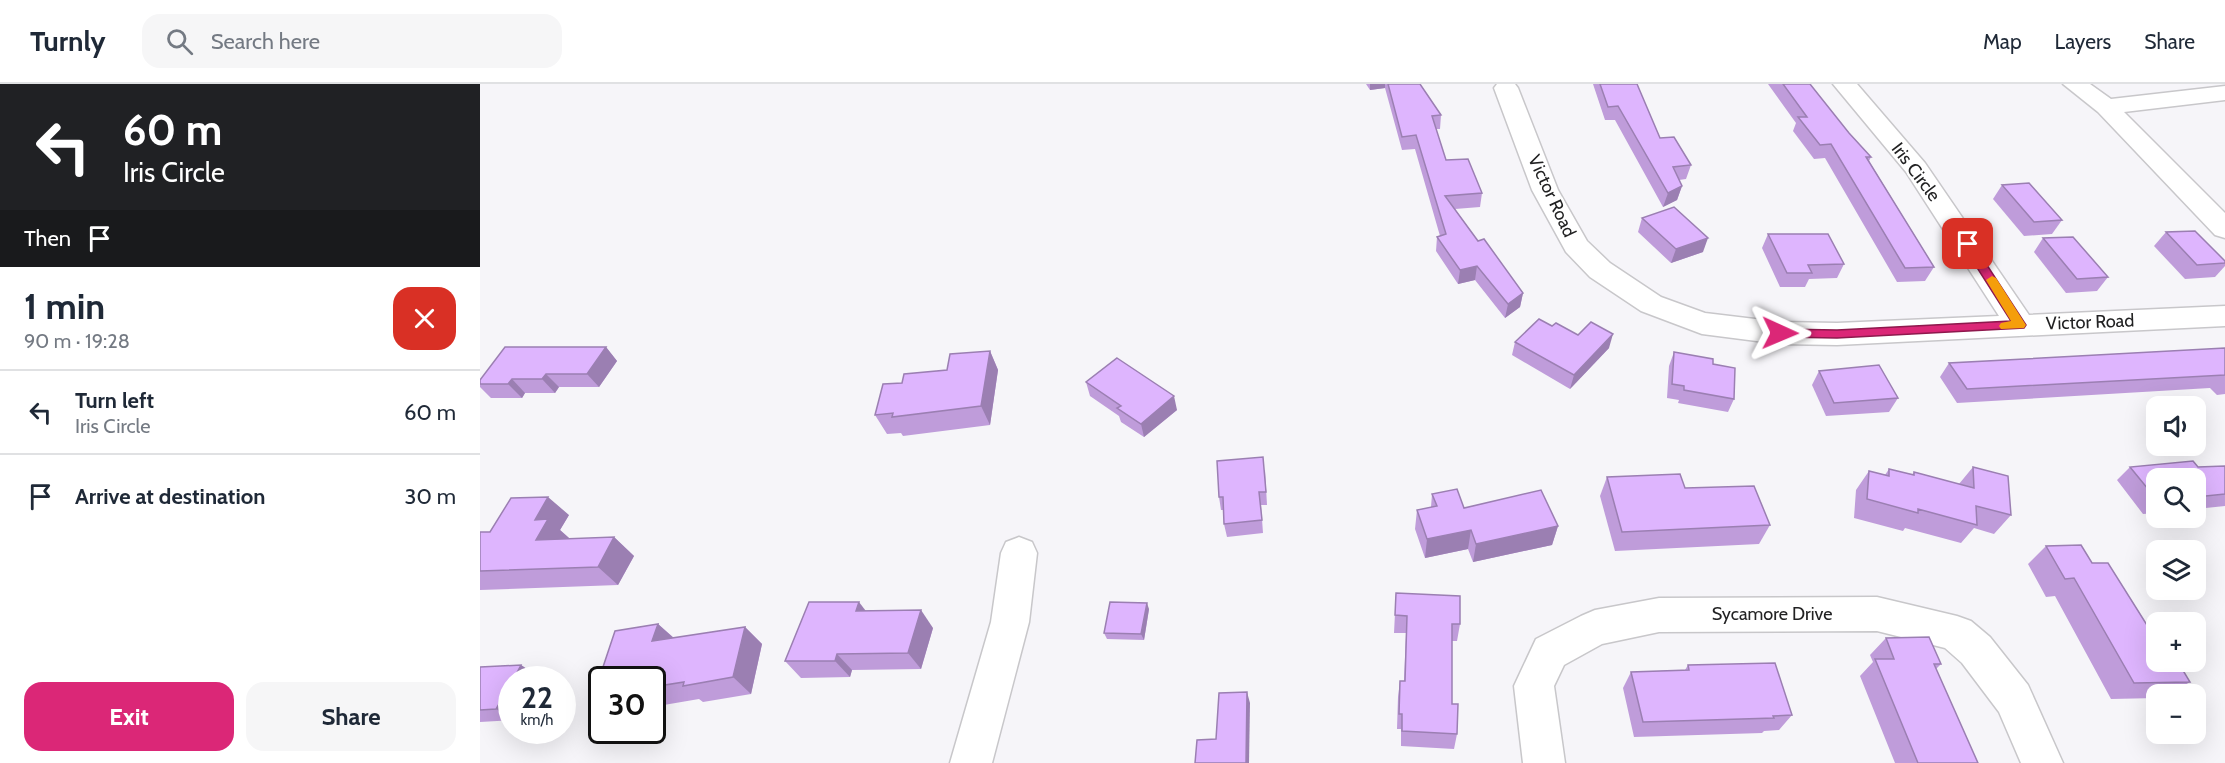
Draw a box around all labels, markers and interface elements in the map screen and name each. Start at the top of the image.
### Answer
search box [142,14,562,68]
text: Turnly [30,24,106,58]
icon: search [163,25,196,58]
text: Search here [211,28,320,55]
text: Map [1983,29,2022,54]
text: Layers [2055,29,2111,54]
text: Share [2144,29,2195,54]
text: 60 m [123,104,222,156]
icon: left [24,108,102,186]
street label: Iris Circle [1887,138,1945,206]
street label: Victor Road [1523,151,1581,241]
text: Iris Circle [123,156,225,189]
pin [1942,218,1993,269]
icon: arrive [83,222,116,255]
text: Then [24,225,71,252]
icon: arrive [1951,227,1984,260]
text: 1 min [24,284,105,328]
button: close [393,287,456,350]
position arrow [1748,301,1812,365]
street label: Victor Road [2045,309,2135,335]
text: 90 m · 19:28 [24,329,130,353]
text: Turn left [75,387,154,414]
icon: left [24,396,57,429]
map controls [2146,396,2206,744]
button: sound [2146,396,2206,456]
text: 60 m [404,399,456,426]
text: Iris Circle [75,414,150,438]
button: search [2146,468,2206,528]
icon: arrive [24,480,57,513]
text: Arrive at destination [75,483,265,510]
text: 30 m [404,483,456,510]
button: layers [2146,540,2206,600]
street label: Sycamore Drive [1712,603,1832,625]
button: + [2146,612,2206,672]
speed limit sign: 30 [588,666,666,744]
text: 22 [521,679,553,716]
button: Exit [24,682,234,751]
button: Share [246,682,456,751]
button: − [2146,684,2206,744]
text: km/h [521,711,553,729]

